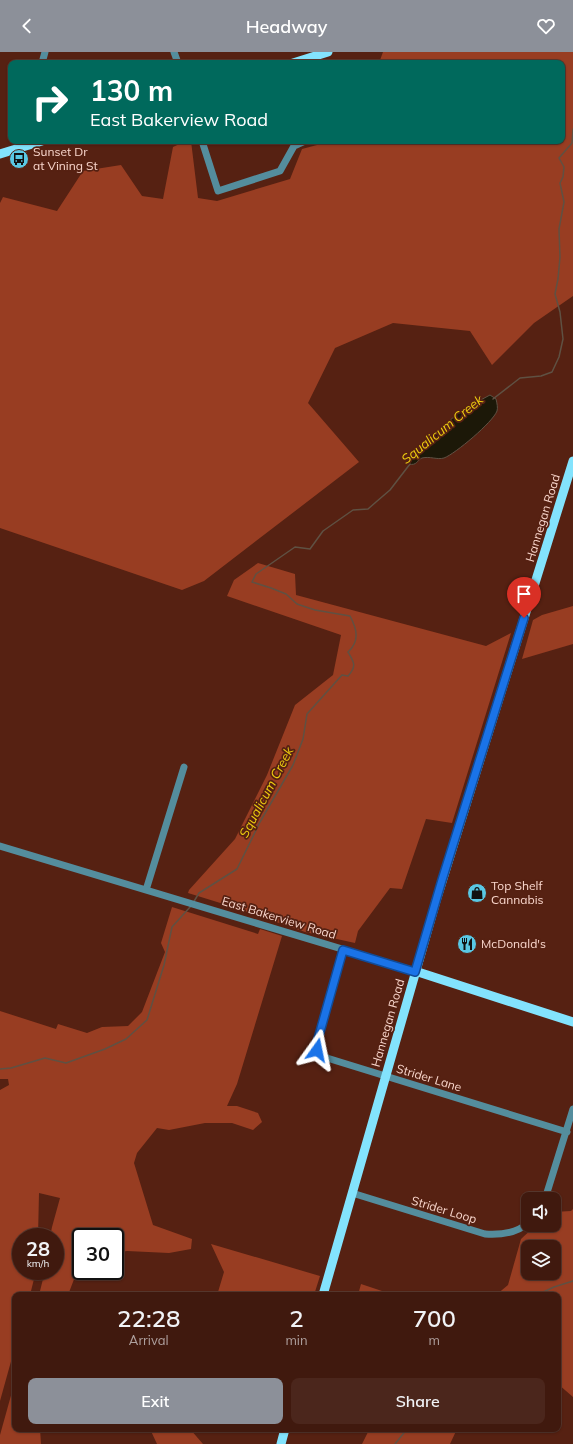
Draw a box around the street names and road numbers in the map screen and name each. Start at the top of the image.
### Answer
street label: Hannegan Road [522,472,563,564]
street label: East Bakerview Road [220,893,338,942]
street label: Hannegan Road [368,977,407,1069]
street label: Strider Lane [395,1060,464,1095]
street label: Strider Loop [410,1192,479,1227]

